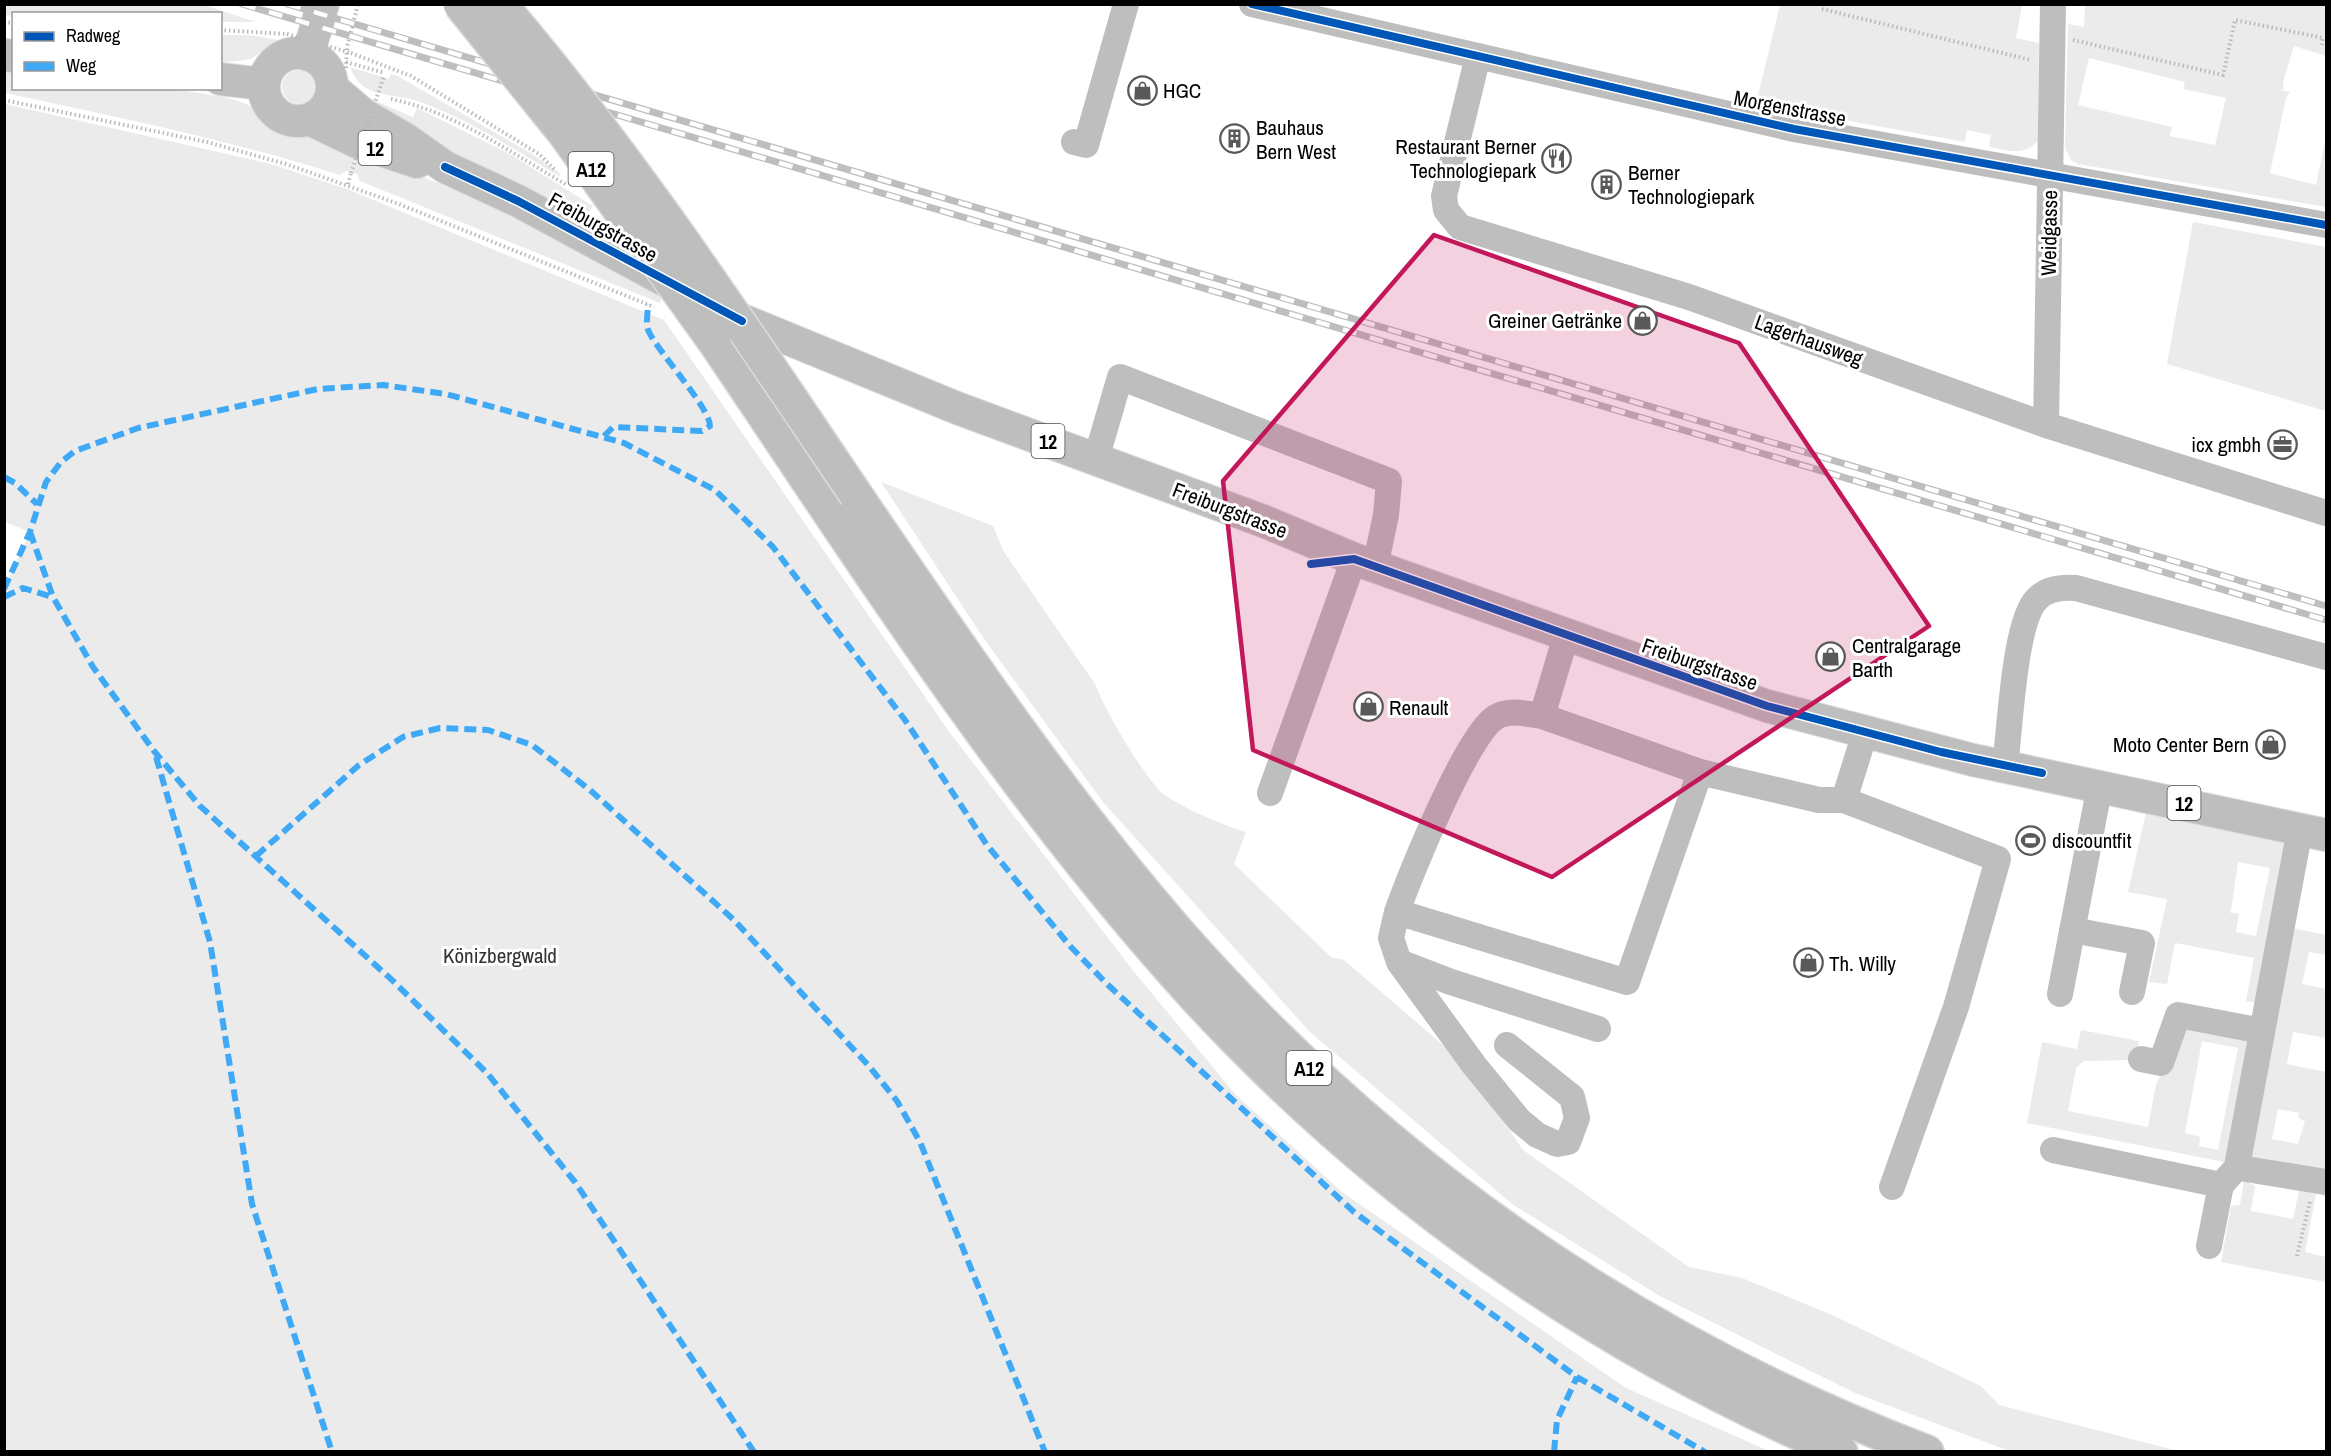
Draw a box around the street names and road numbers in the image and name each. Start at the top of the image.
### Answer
street label: Morgenstrasse [1731,83,1849,133]
road number: 12 [358,131,392,165]
road number: A12 [568,152,614,186]
street label: Freiburgstrasse [543,185,663,269]
street label: Weidgasse [2034,190,2064,276]
street label: Lagerhausweg [1751,307,1867,373]
road number: 12 [1032,424,1064,458]
street label: Freiburgstrasse [1169,475,1291,545]
street label: Freiburgstrasse [1638,631,1762,697]
road number: 12 [2168,786,2200,820]
road number: A12 [1286,1051,1332,1085]

